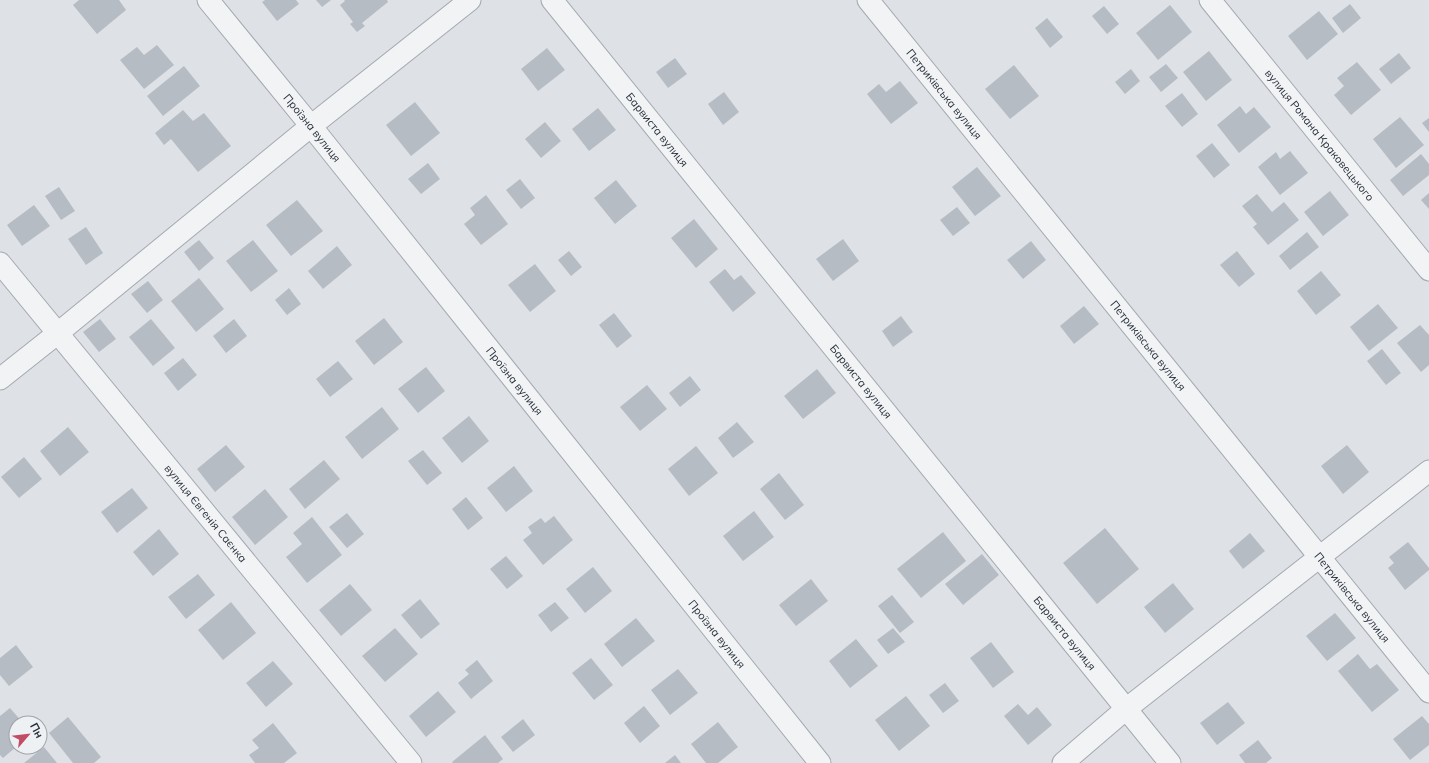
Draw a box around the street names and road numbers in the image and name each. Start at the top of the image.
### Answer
street label: Петриківська вулиця [903,46,985,142]
street label: вулиця Романа Краковецького [1262,66,1377,204]
street label: Барвиста вулиця [623,90,691,170]
street label: Проїзна вулиця [281,91,344,165]
street label: Петриківська вулиця [1107,298,1189,394]
street label: Барвиста вулиця [827,342,895,421]
street label: Проїзна вулиця [483,344,546,418]
street label: вулиця Євгенія Саєнка [161,462,250,565]
street label: Петриківська вулиця [1311,549,1393,645]
street label: Барвиста вулиця [1031,593,1099,673]
street label: Проїзна вулиця [685,597,748,671]

